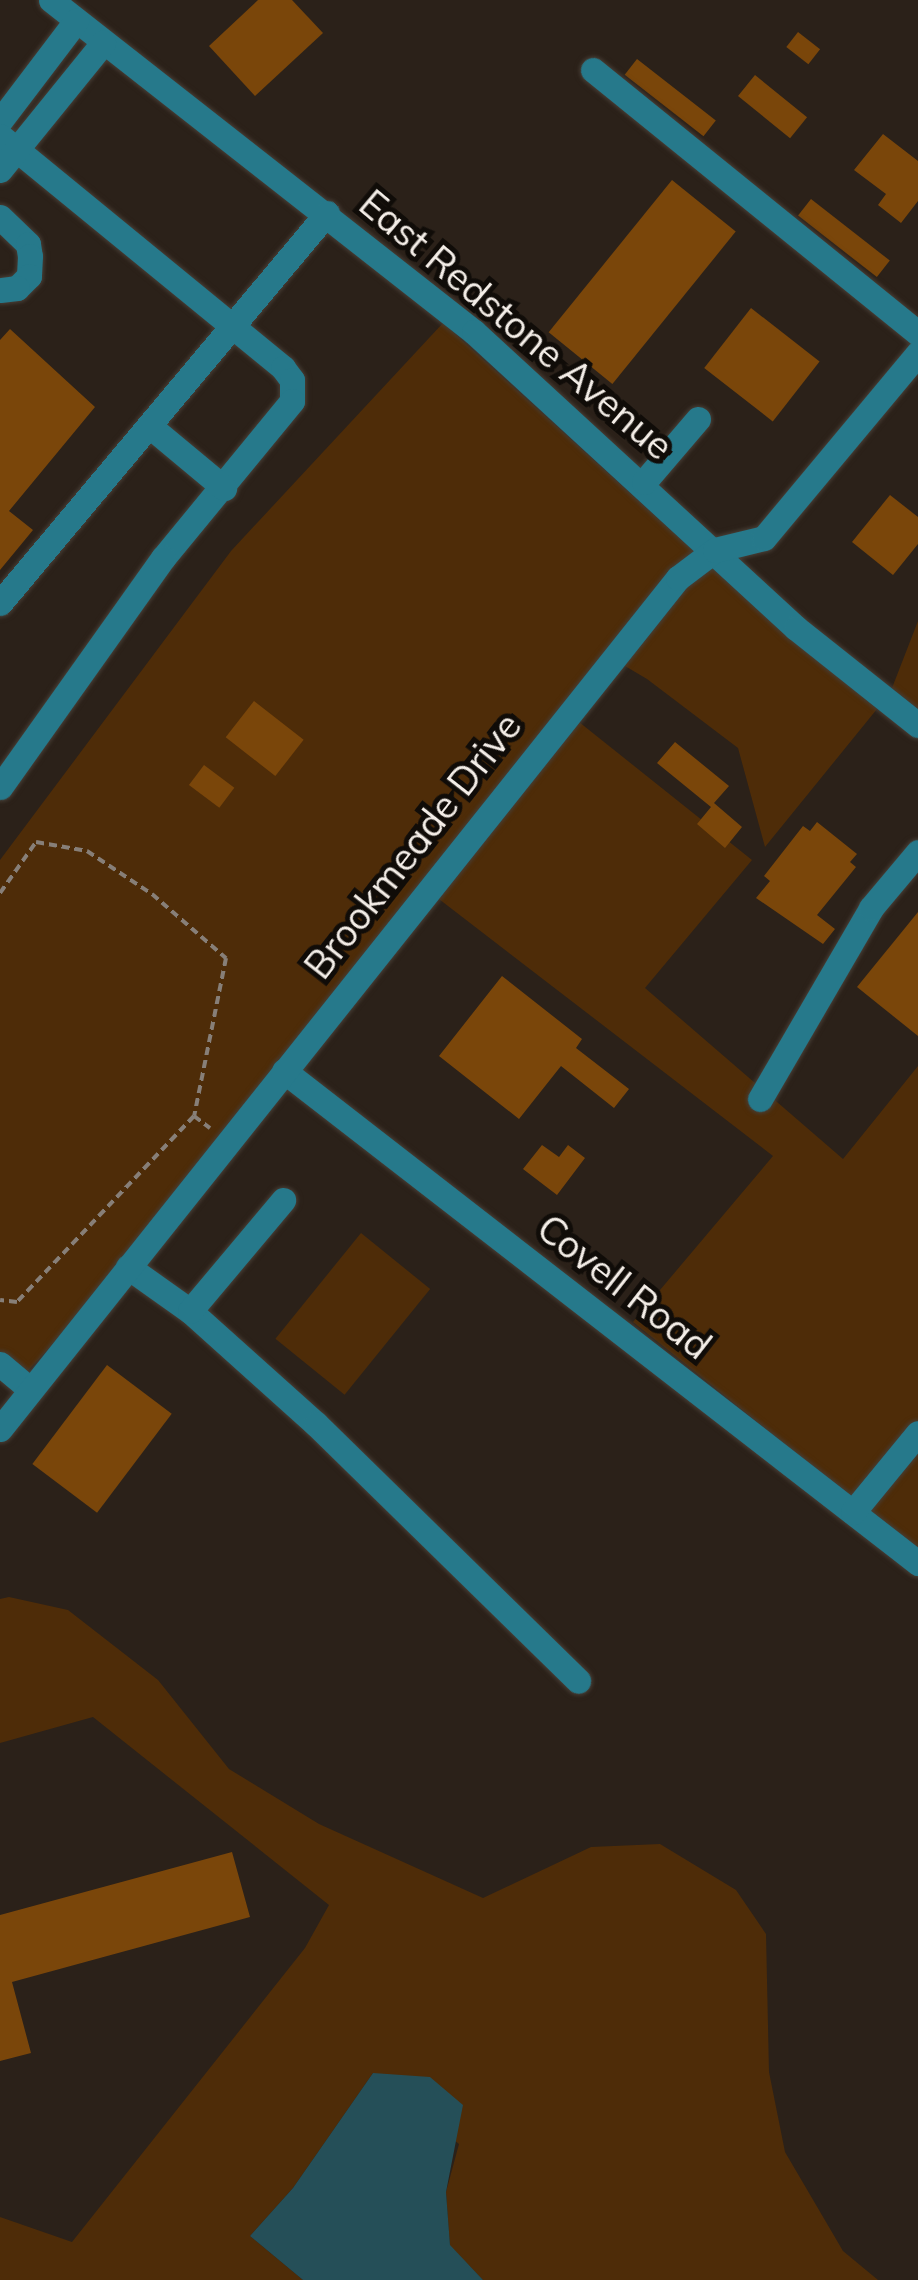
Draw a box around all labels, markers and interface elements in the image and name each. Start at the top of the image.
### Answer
street label: East Redstone Avenue [350,181,682,469]
street label: Brookmeade Drive [295,704,531,988]
street label: Covell Road [528,1205,720,1369]

